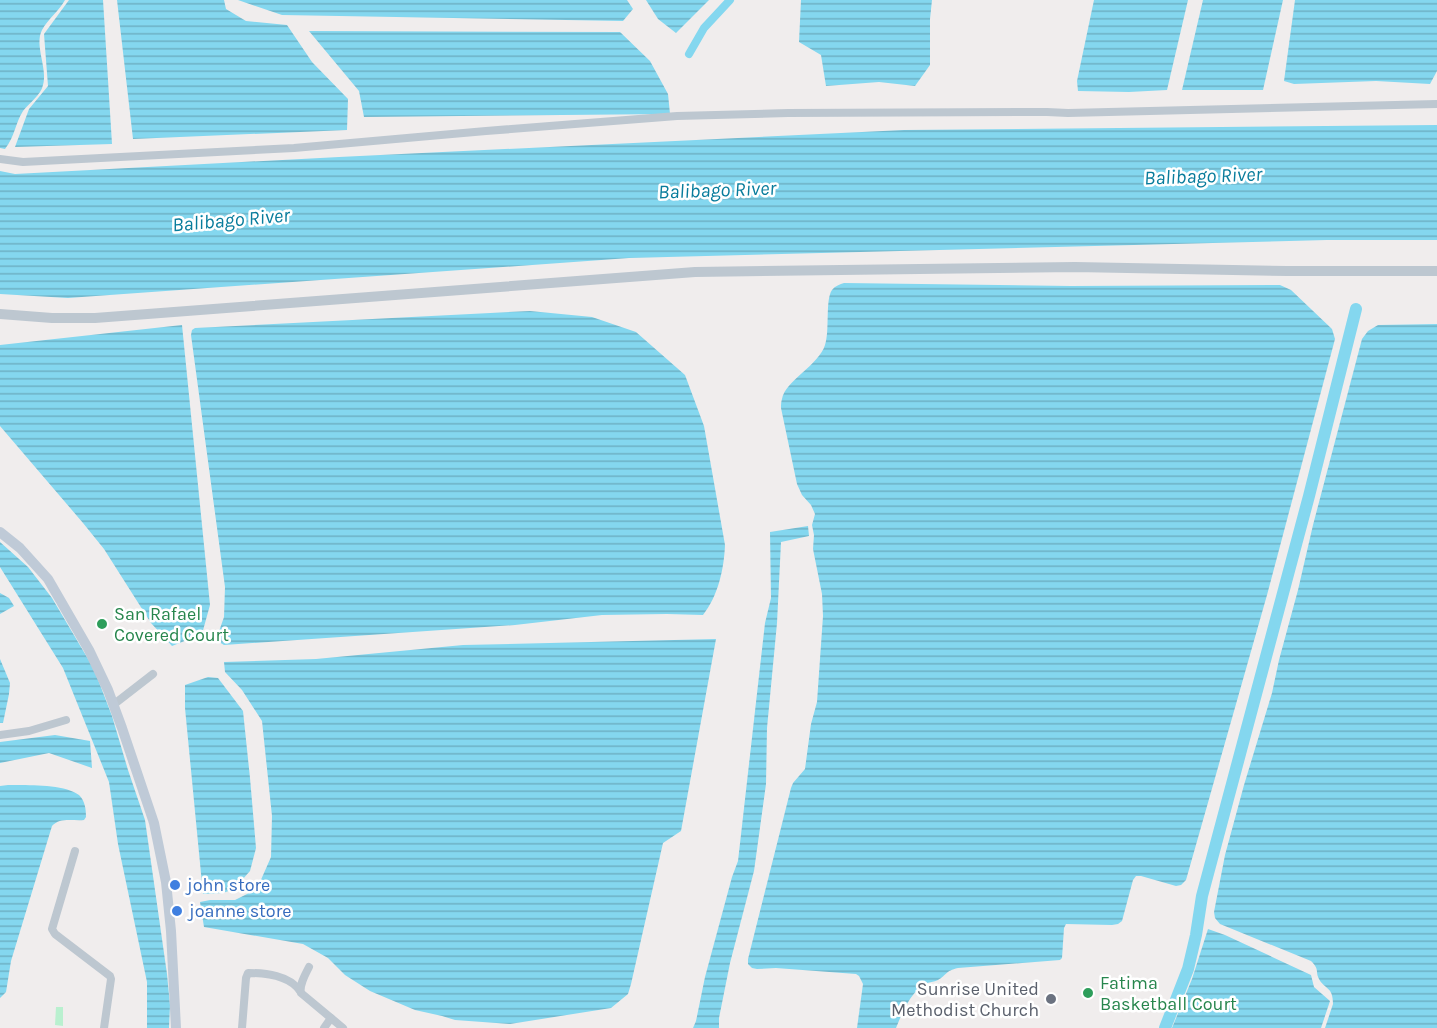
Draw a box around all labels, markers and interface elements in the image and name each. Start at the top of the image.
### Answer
water label: Balibago River [1144,162,1264,190]
water label: Balibago River [658,176,778,204]
water label: Balibago River [171,203,292,237]
place label: San Rafael Covered Court [114,603,229,646]
marker: San Rafael Covered Court [95,617,109,631]
place label: john store [185,874,270,896]
marker: john store [168,878,182,892]
place label: joanne store [187,900,291,922]
marker: joanne store [170,904,184,918]
place label: Fatima Basketball Court [1100,972,1237,1015]
place label: Sunrise United Methodist Church [891,978,1039,1021]
marker: Fatima Basketball Court [1081,986,1095,1000]
marker: Sunrise United Methodist Church [1044,992,1058,1006]

